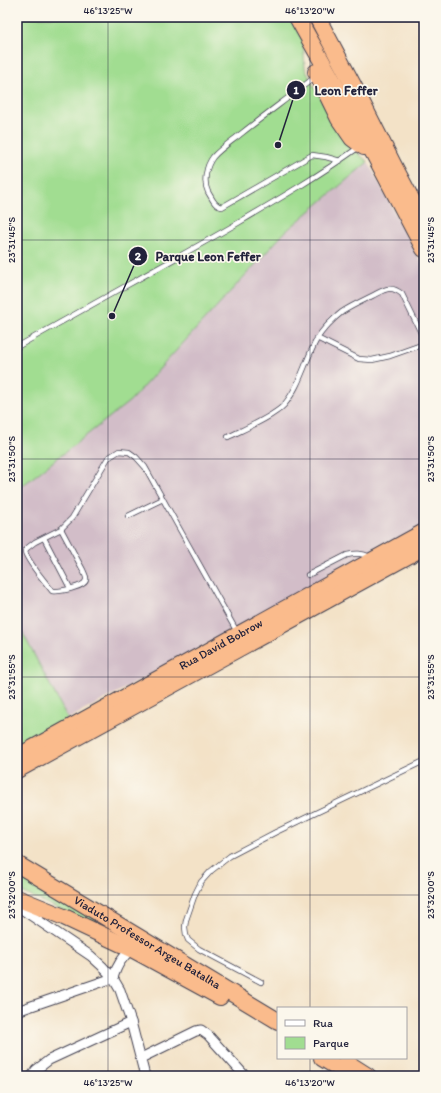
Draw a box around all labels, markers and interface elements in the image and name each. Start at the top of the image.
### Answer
text: 46°13'25"W [84,4,133,17]
text: 46°13'20"W [285,4,335,17]
callout: Leon Feffer [286,77,385,102]
text: 1 [293,83,299,97]
text: Leon Feffer [314,83,379,98]
text: 23°31'45"S [5,217,18,263]
text: 23°31'45"S [424,217,437,263]
callout: Parque Leon Feffer [128,244,268,269]
text: 2 [135,249,142,263]
text: Parque Leon Feffer [155,249,262,265]
text: 23°31'50"S [5,435,18,482]
text: 23°31'50"S [424,435,437,482]
street label: Rua David Bobrow [177,616,265,673]
text: 23°31'55"S [5,654,18,700]
text: 23°31'55"S [424,654,437,700]
text: 23°32'00"S [5,871,18,919]
text: 23°32'00"S [424,871,437,919]
street label: Viaduto Professor Argeu Batalha [71,893,224,992]
legend [277,1007,407,1059]
text: Rua [313,1016,333,1030]
text: Parque [313,1036,349,1050]
text: 46°13'25"W [84,1076,133,1089]
text: 46°13'20"W [285,1076,335,1089]

